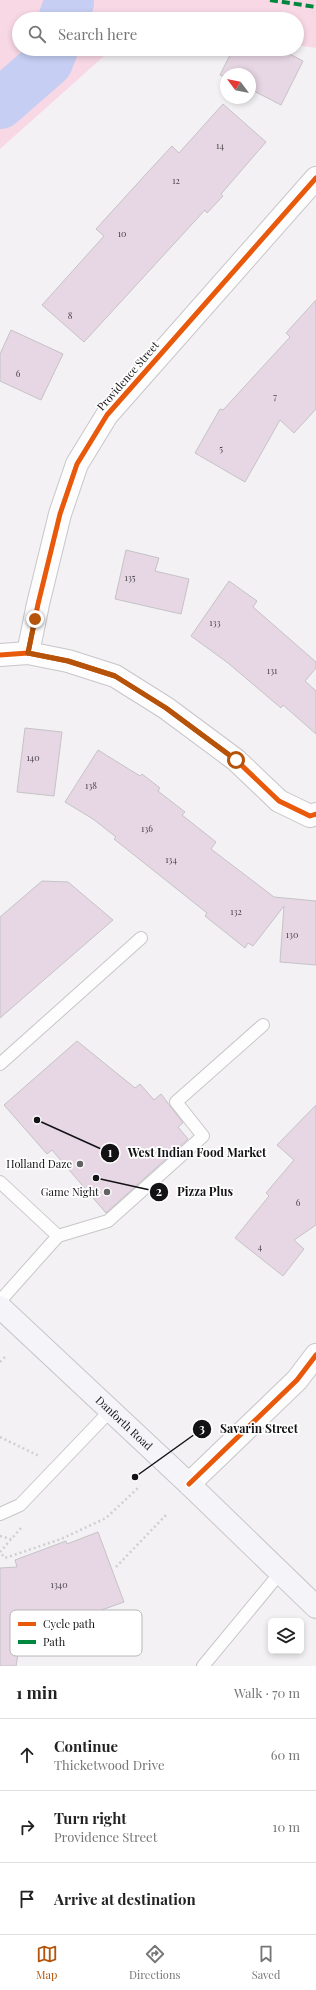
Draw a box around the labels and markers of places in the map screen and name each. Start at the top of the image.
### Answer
callout: West Indian Food Market [100,1141,275,1165]
place label: Holland Daze [6,1156,72,1171]
marker: Holland Daze [75,1159,85,1169]
callout: Pizza Plus [149,1180,241,1204]
place label: Game Night [41,1184,99,1199]
marker: Game Night [102,1187,112,1197]
callout: Savarin Street [192,1417,306,1441]

